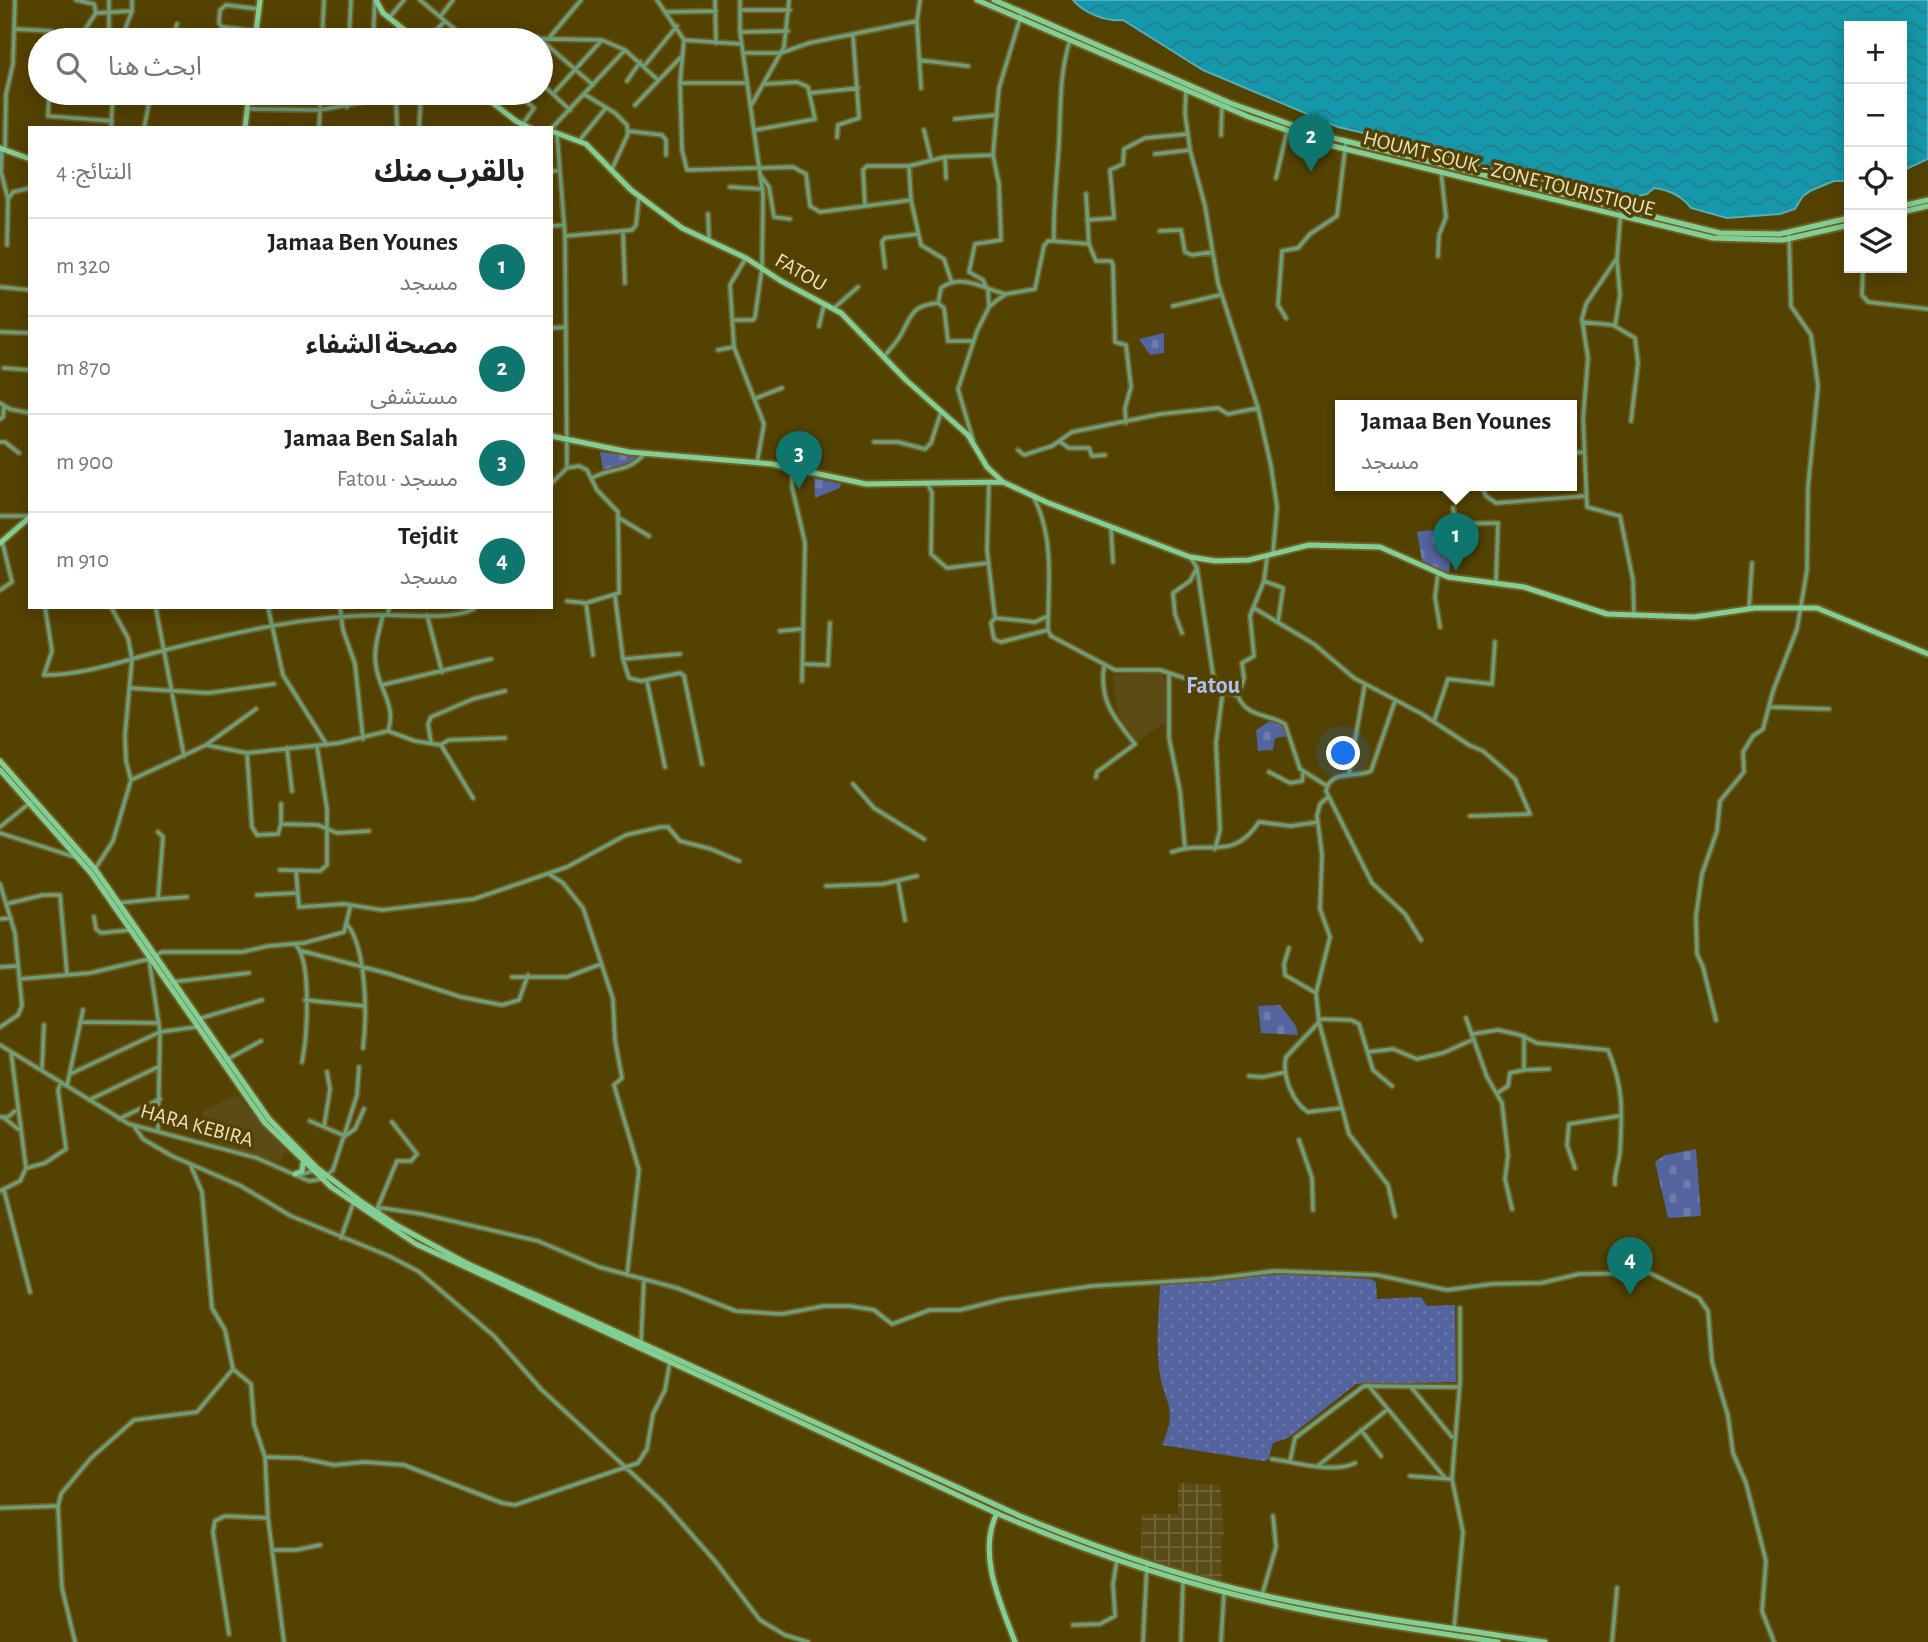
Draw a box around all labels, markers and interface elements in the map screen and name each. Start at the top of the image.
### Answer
map controls [1844,21,1907,273]
button: + [1844,21,1907,84]
search box [28,28,553,105]
icon: search [52,48,90,86]
text: ابحث هنا [108,54,202,80]
button: − [1844,84,1907,147]
pin: 2 [1288,114,1334,172]
street label: HOUMT SOUK - ZONE TOURISTIQUE [1361,127,1657,220]
button: locate [1844,147,1907,210]
text: بالقرب منك [374,157,525,187]
text: النتائج: 4 [56,161,132,184]
button: layers [1844,210,1907,273]
text: Jamaa Ben Younes [268,229,458,255]
street label: FATOU [771,249,830,295]
text: 320 m [56,255,110,278]
text: 1 [498,255,506,278]
text: مسجد [399,272,458,295]
text: مصحة الشفاء [306,332,458,358]
text: 870 m [56,357,111,380]
text: 2 [497,357,507,380]
text: مستشفى [370,386,458,409]
popup [1335,400,1577,491]
text: Jamaa Ben Younes [1361,408,1551,434]
text: Jamaa Ben Salah [284,425,458,451]
pin: 3 [776,431,822,489]
text: 900 m [56,451,113,474]
text: 3 [497,451,507,474]
text: مسجد [1361,451,1419,474]
text: مسجد · Fatou [337,468,458,491]
pin: 1 [1433,513,1479,571]
text: Tejdit [398,523,458,549]
text: 910 m [56,549,109,572]
text: 4 [496,549,508,572]
text: مسجد [399,566,458,589]
district label: Fatou [1186,674,1241,698]
your location [1326,736,1360,770]
street label: HARA KEBIRA [138,1100,256,1151]
pin: 4 [1607,1237,1653,1295]

